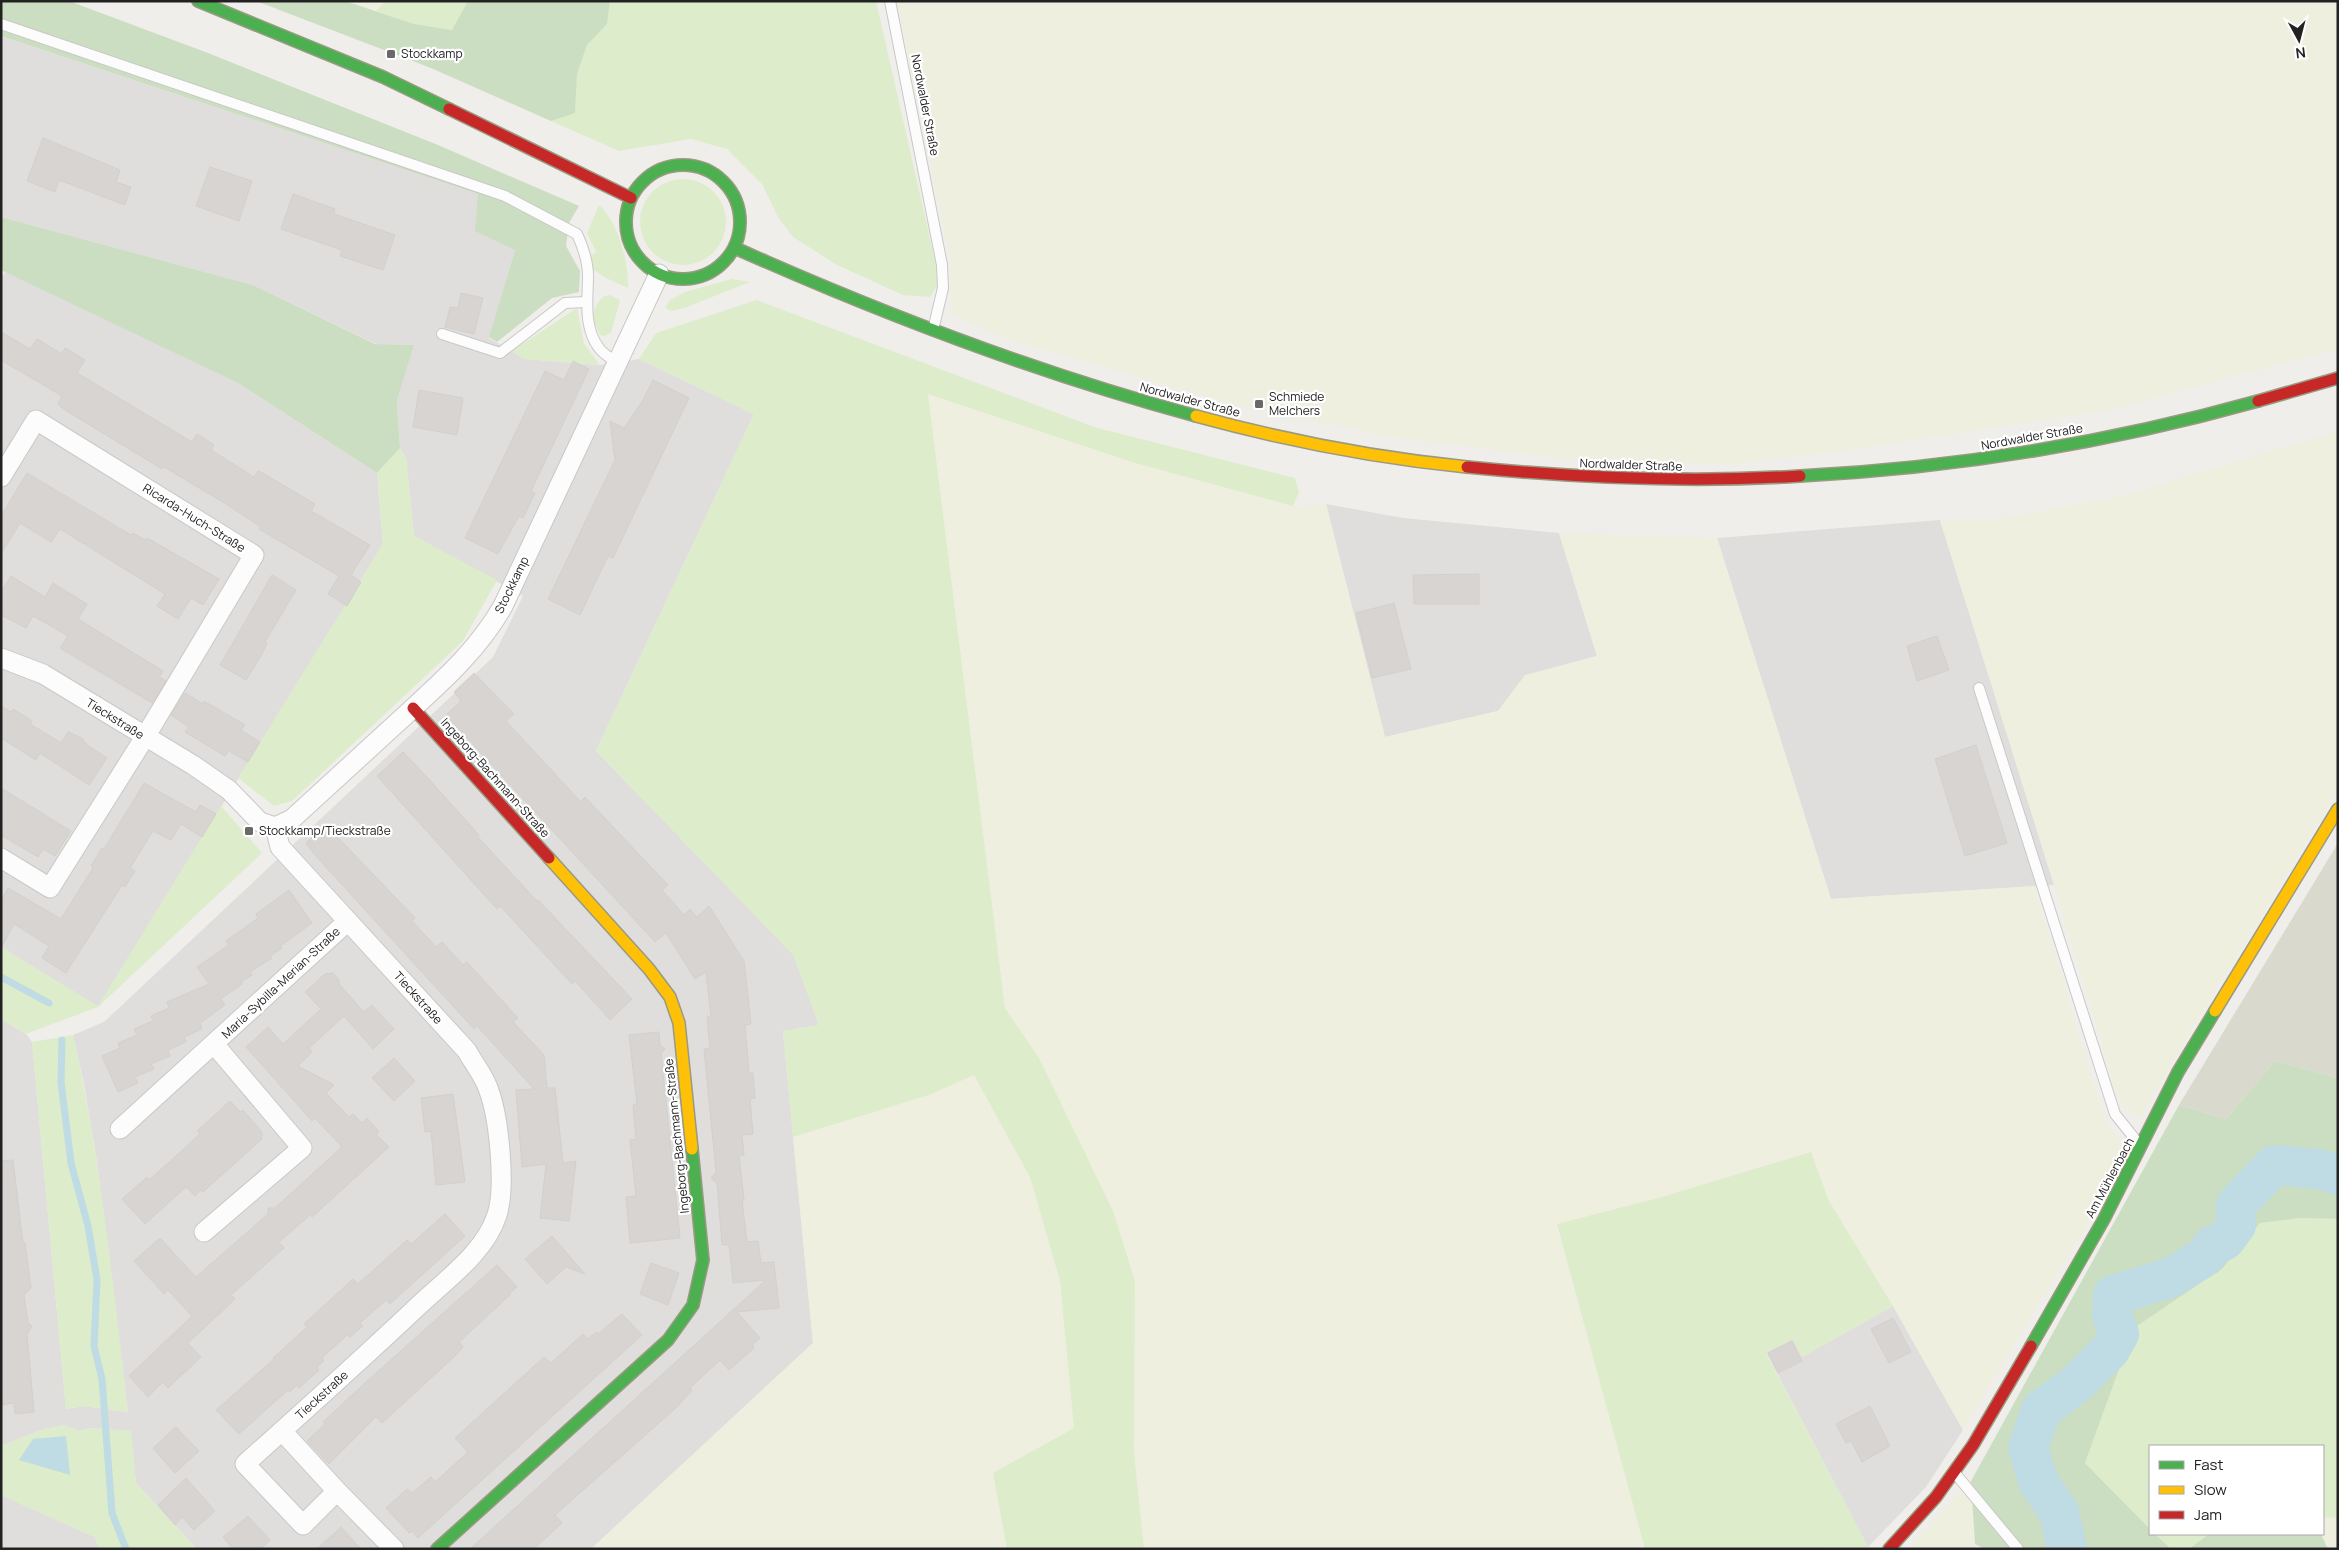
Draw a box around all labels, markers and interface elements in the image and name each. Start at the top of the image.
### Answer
north arrow [2274,15,2324,65]
text: N [2294,43,2307,63]
place label: Stockkamp [401,45,463,62]
marker: Stockkamp [385,48,397,60]
street label: Nordwalder Straße [907,53,944,157]
street label: Nordwalder Straße [1138,378,1242,421]
place label: Schmiede Melchers [1269,388,1324,419]
marker: Schmiede Melchers [1253,398,1265,410]
street label: Nordwalder Straße [1980,419,2084,454]
street label: Nordwalder Straße [1579,454,1683,475]
street label: Ricarda-Huch-Straße [140,479,249,556]
street label: Stockkamp [490,553,533,616]
street label: Tieckstraße [83,694,148,743]
street label: Ingeborg-Bachmann-Straße [437,714,554,841]
place label: Stockkamp/Tieckstraße [259,822,391,839]
marker: Stockkamp/Tieckstraße [243,825,255,837]
street label: Maria-Sybilla-Merian-Straße [218,923,344,1042]
street label: Tieckstraße [390,968,447,1028]
street label: Ingeborg-Bachmann-Straße [660,1058,693,1214]
street label: Am Mühlenbach [2081,1135,2138,1221]
street label: Tieckstraße [292,1366,352,1423]
legend [2149,1445,2324,1535]
text: Fast [2194,1454,2223,1475]
text: Slow [2194,1479,2227,1500]
text: Jam [2194,1504,2222,1525]

